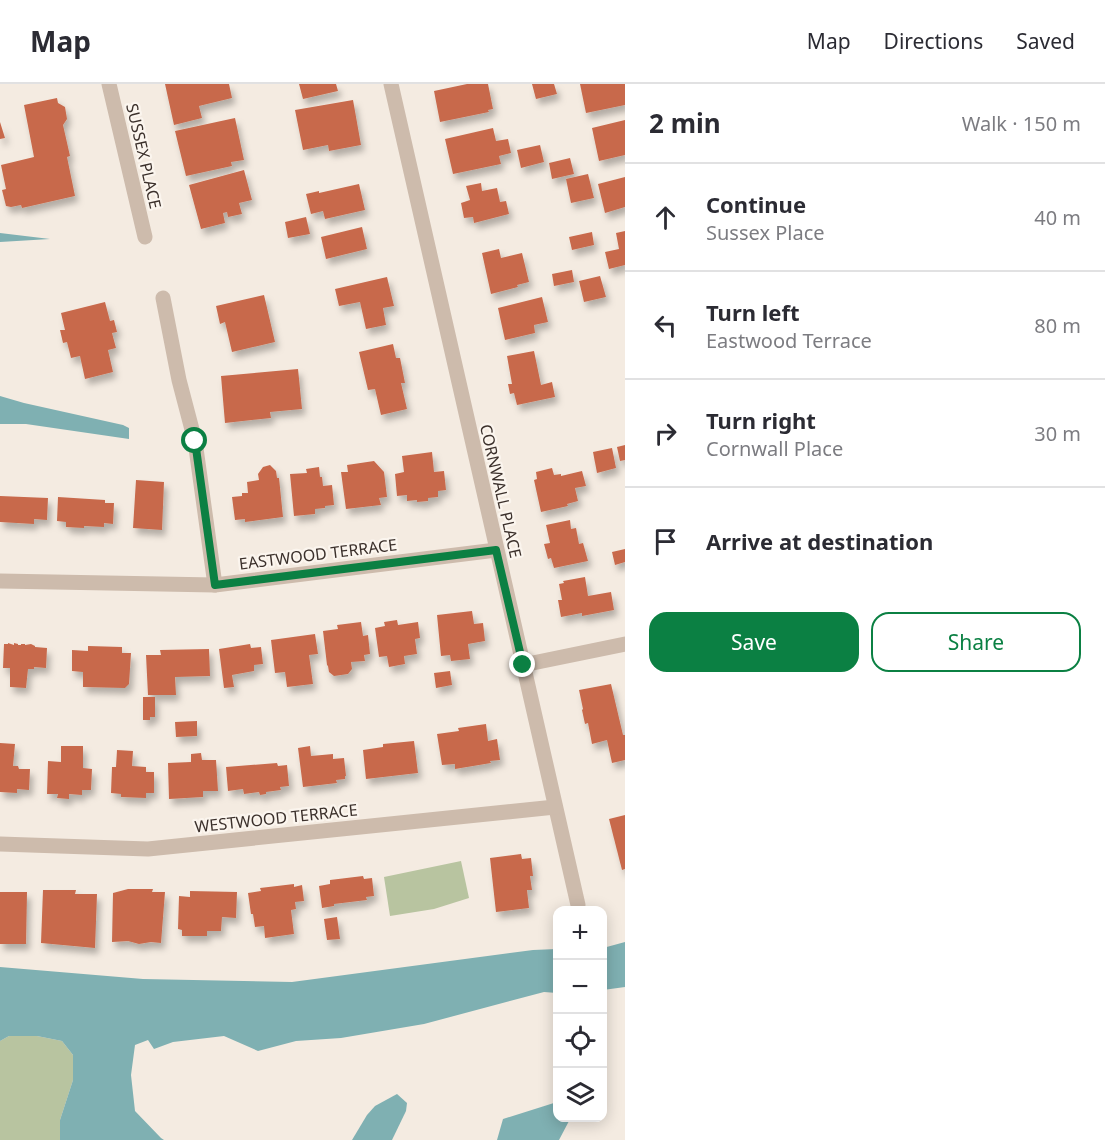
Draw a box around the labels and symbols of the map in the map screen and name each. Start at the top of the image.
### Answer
street label: SUSSEX PLACE [121,101,167,211]
street label: CORNWALL PLACE [475,422,527,560]
route start [181,427,207,453]
street label: EASTWOOD TERRACE [238,533,398,575]
route end [509,651,535,677]
street label: WESTWOOD TERRACE [193,799,359,837]

